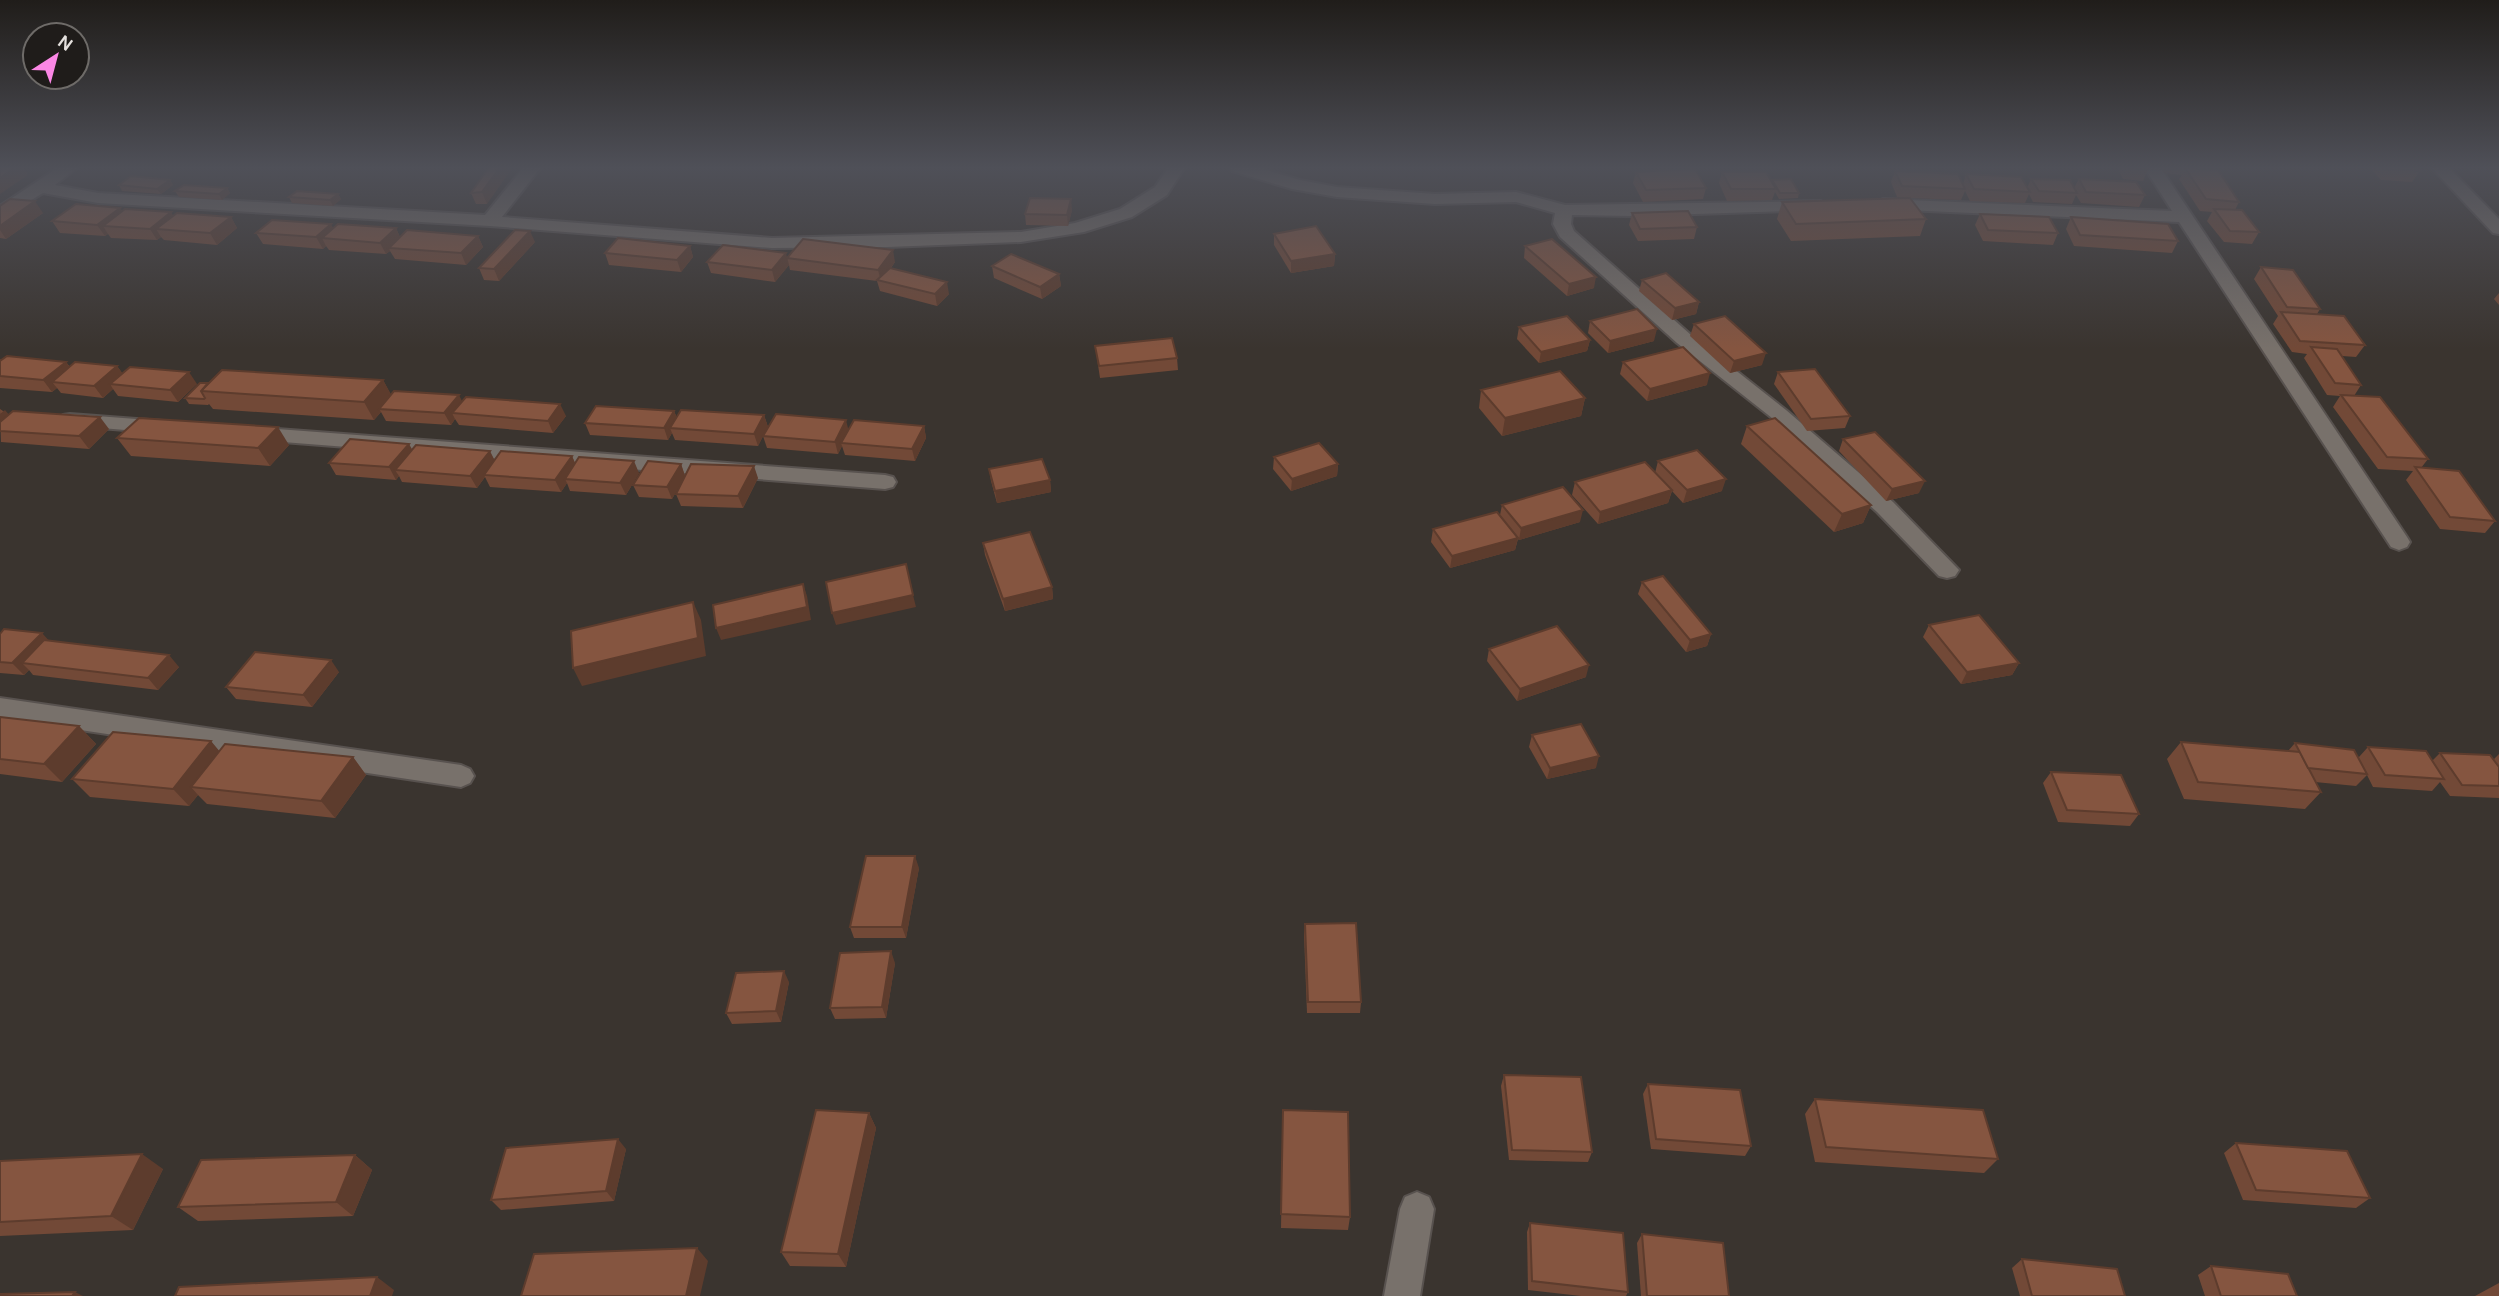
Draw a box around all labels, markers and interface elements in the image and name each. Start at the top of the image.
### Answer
north arrow [21,21,91,91]
text: N [53,30,77,56]

